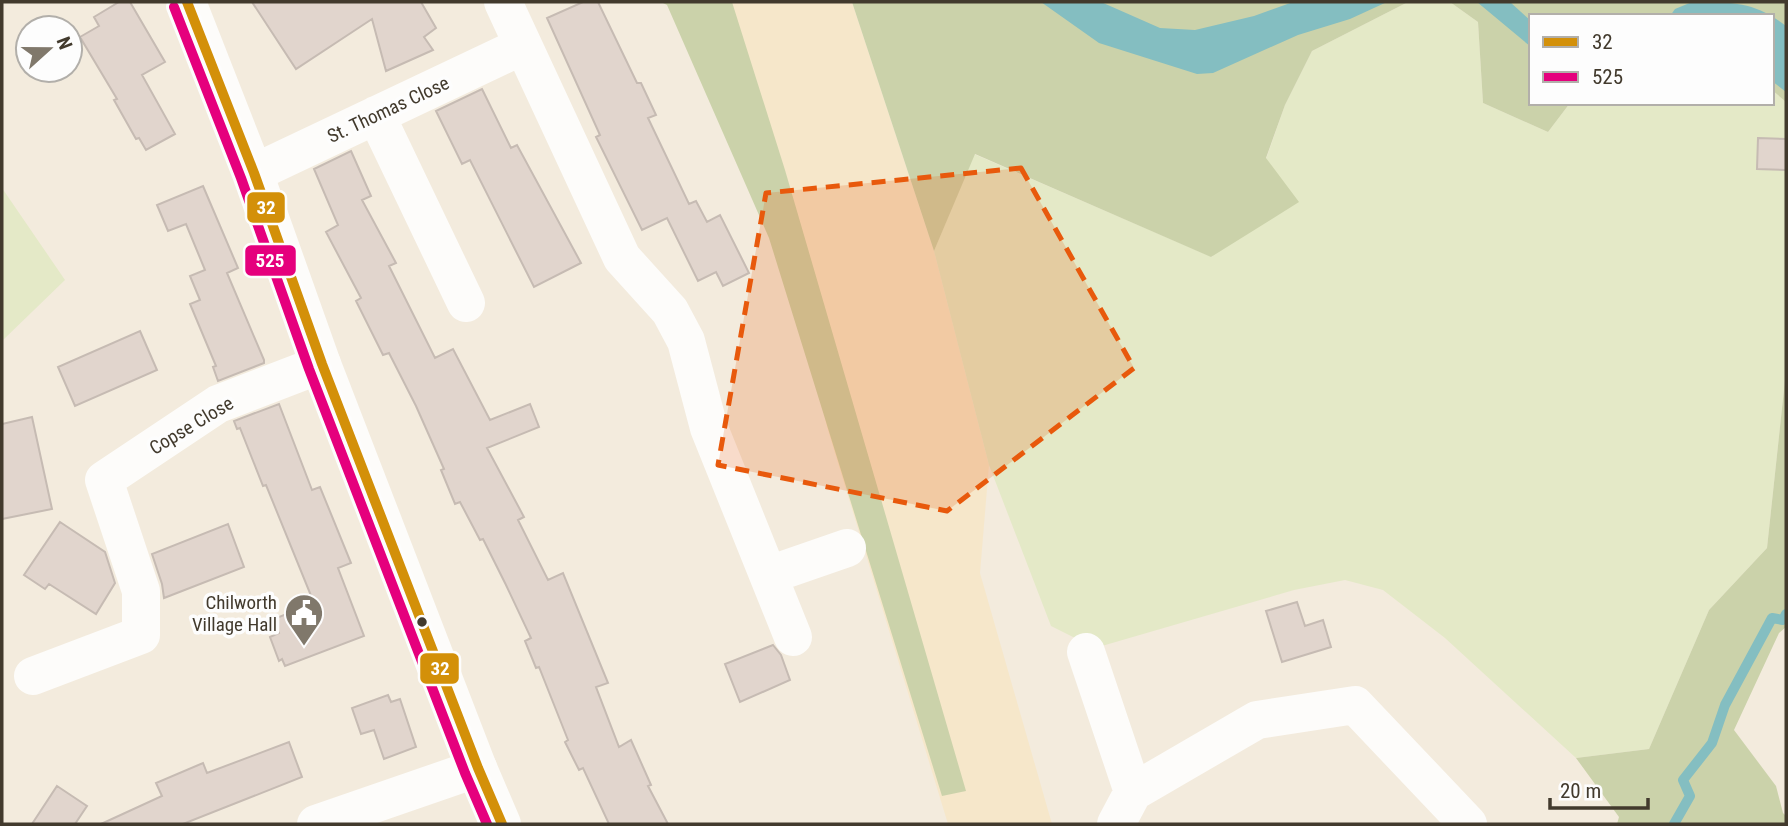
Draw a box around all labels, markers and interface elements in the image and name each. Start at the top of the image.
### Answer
north arrow [14,14,84,84]
legend [1529,14,1774,105]
text: 32 [1592,30,1613,54]
text: N [52,34,77,53]
text: 525 [1592,65,1623,89]
street label: St. Thomas Close [324,71,453,148]
line badge: 32 [246,191,286,224]
text: 32 [256,196,276,219]
line badge: 525 [244,244,297,277]
text: 525 [256,249,284,272]
street label: Copse Close [145,391,237,459]
place label: Chilworth Village Hall [192,591,277,636]
public building icon: Chilworth Village Hall [283,592,325,647]
unlabelled marker [415,615,429,629]
line badge: 32 [419,652,460,685]
text: 32 [430,657,450,680]
scale bar [1550,766,1648,810]
text: 20 m [1560,779,1601,803]

